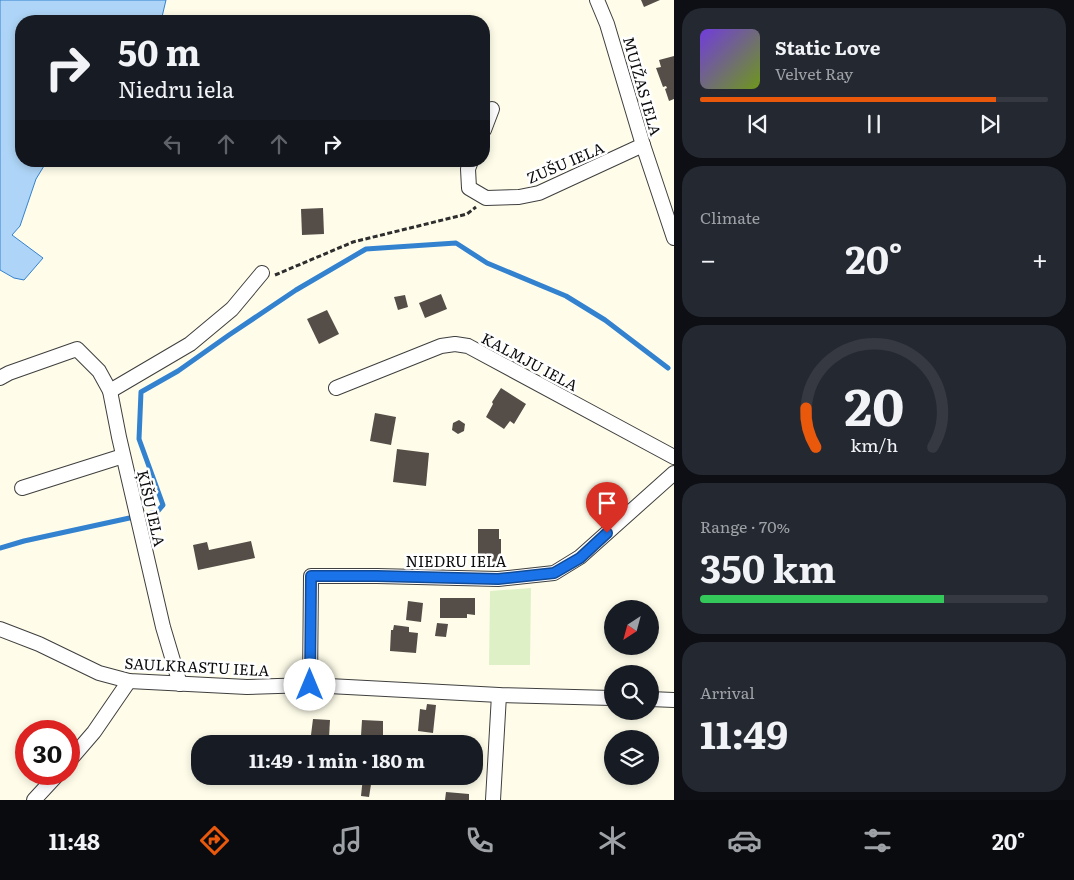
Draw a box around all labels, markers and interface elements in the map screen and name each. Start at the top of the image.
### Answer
text: 50 m [118,25,201,77]
text: Static Love [775,33,880,61]
street label: MUIŽAS IELA [618,34,668,138]
icon: right [35,35,100,100]
text: Velvet Ray [775,61,853,85]
text: Niedru iela [118,72,234,105]
icon: previous [744,110,772,138]
icon: pause [860,110,888,138]
icon: next [976,110,1004,138]
icon: left [159,130,187,158]
icon: ahead [212,130,240,158]
icon: ahead [265,130,293,158]
icon: right [318,130,346,158]
street label: ZUŠU IELA [523,135,607,189]
text: Climate [700,205,760,229]
text: 20° [845,229,903,286]
text: − [700,237,716,279]
text: + [1032,237,1048,279]
street label: KALMJU IELA [478,326,582,396]
text: 20 [844,365,904,442]
text: km/h [850,431,898,458]
street label: ĶĪŠU IELA [132,467,172,549]
pin [586,482,628,533]
icon: arrive [593,489,621,517]
text: Range · 70% [700,514,790,538]
text: 350 km [700,538,836,595]
street label: NIEDRU IELA [405,549,507,572]
north arrow [604,600,659,655]
map controls [604,600,659,785]
street label: SAULKRASTU IELA [124,651,270,681]
position arrow [283,658,335,710]
button: search [604,665,659,720]
text: Arrival [700,680,755,704]
text: 11:49 [700,704,788,761]
speed limit sign: 30 [15,720,80,785]
button: layers [604,730,659,785]
text: 11:49 · 1 min · 180 m [249,746,425,774]
icon: directions [197,823,232,858]
icon: music [330,823,365,858]
icon: phone [462,823,497,858]
icon: climate [595,823,630,858]
icon: car [727,823,762,858]
icon: filters [860,823,895,858]
text: 11:48 [49,824,100,857]
text: 20° [992,824,1025,857]

